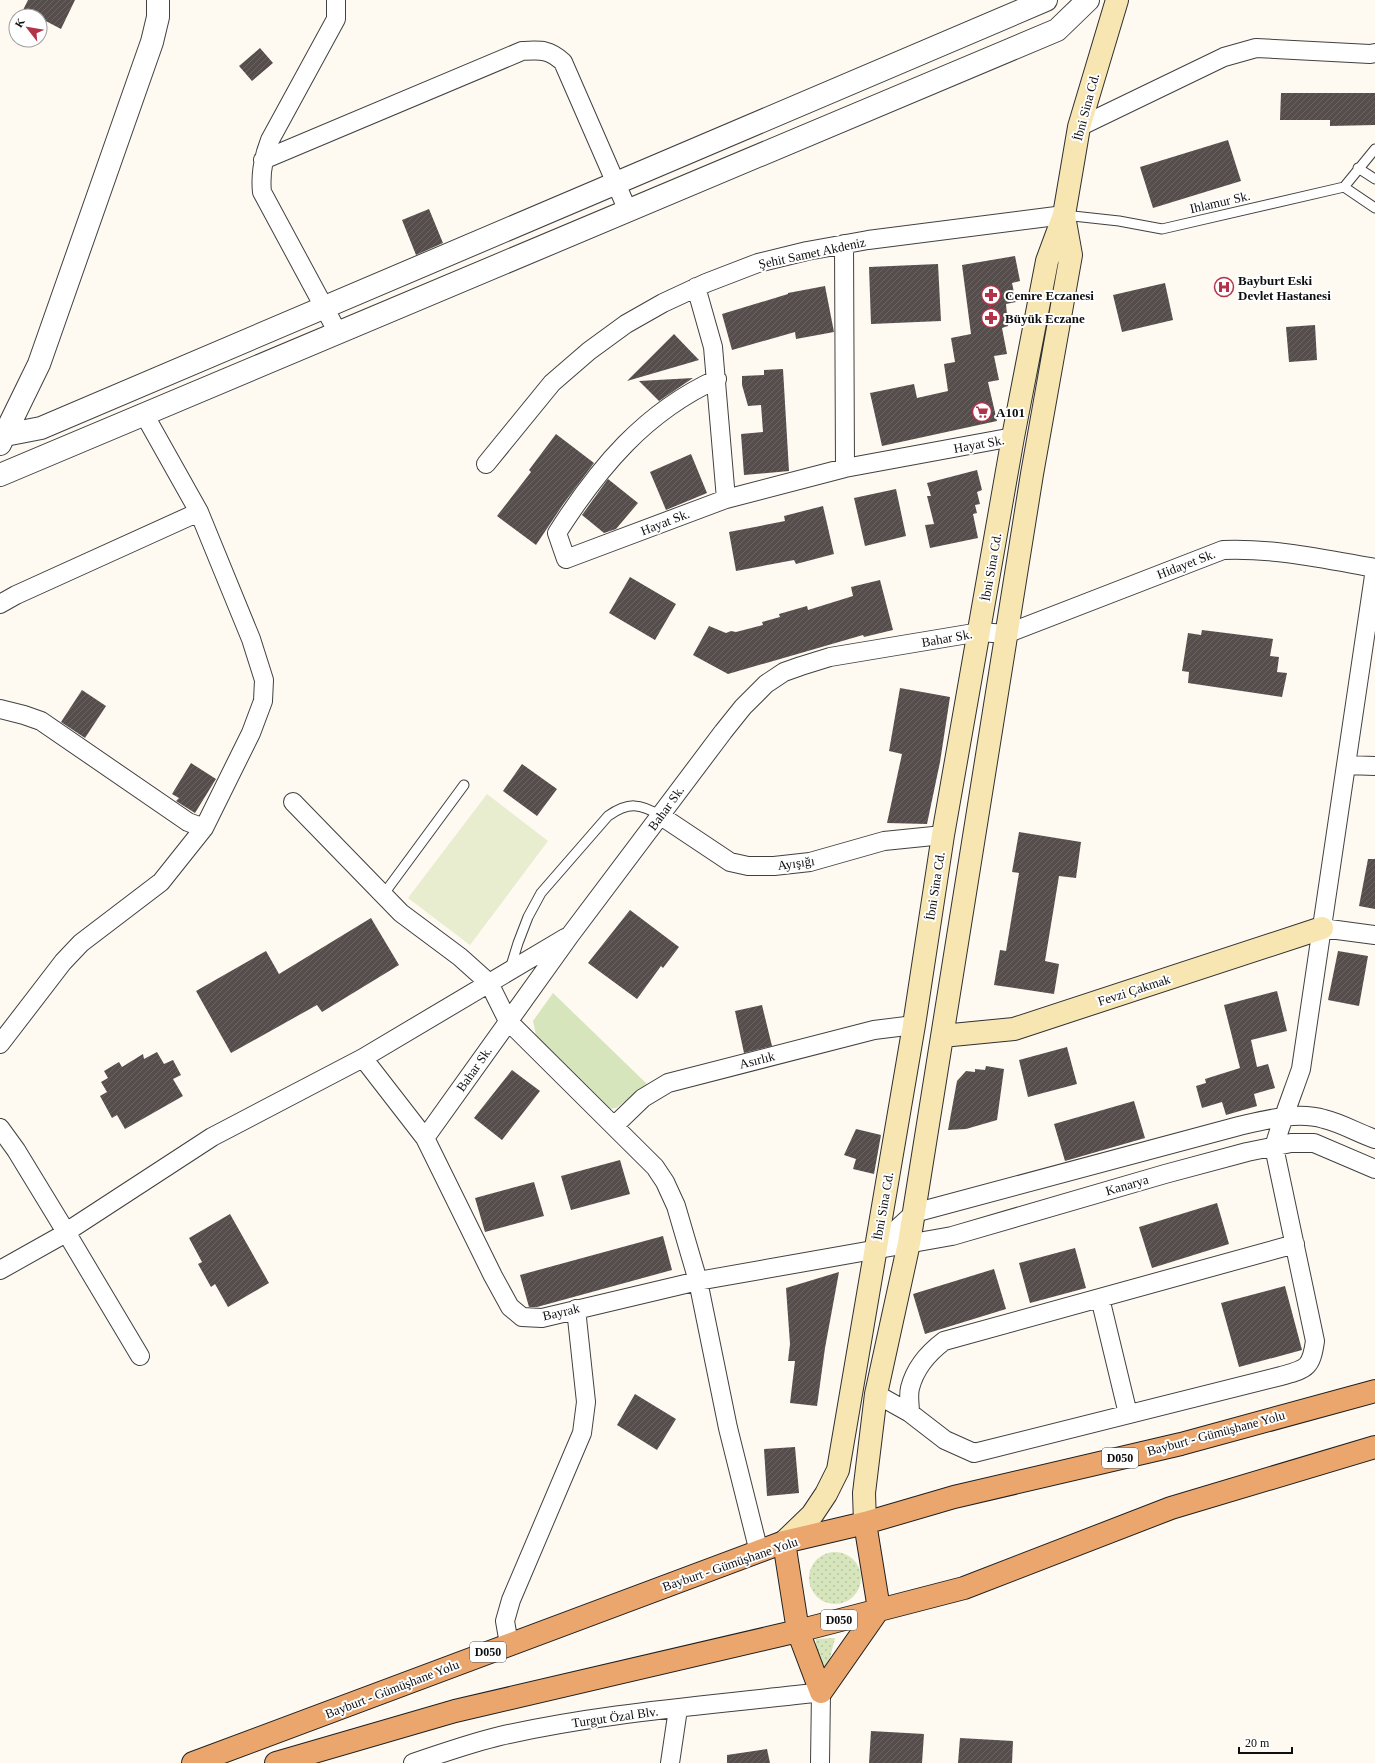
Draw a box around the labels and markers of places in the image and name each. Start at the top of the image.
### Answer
place label: Bayburt Eski Devlet Hastanesi [1238,273,1331,303]
hospital icon: Bayburt Eski Devlet Hastanesi [1213,276,1235,298]
pharmacy icon: Cemre Eczanesi [980,284,1002,306]
place label: Cemre Eczanesi [1005,288,1094,303]
pharmacy icon: Büyük Eczane [980,307,1002,329]
place label: Büyük Eczane [1005,311,1085,326]
supermarket icon: A101 [971,401,993,423]
place label: A101 [996,405,1025,420]

